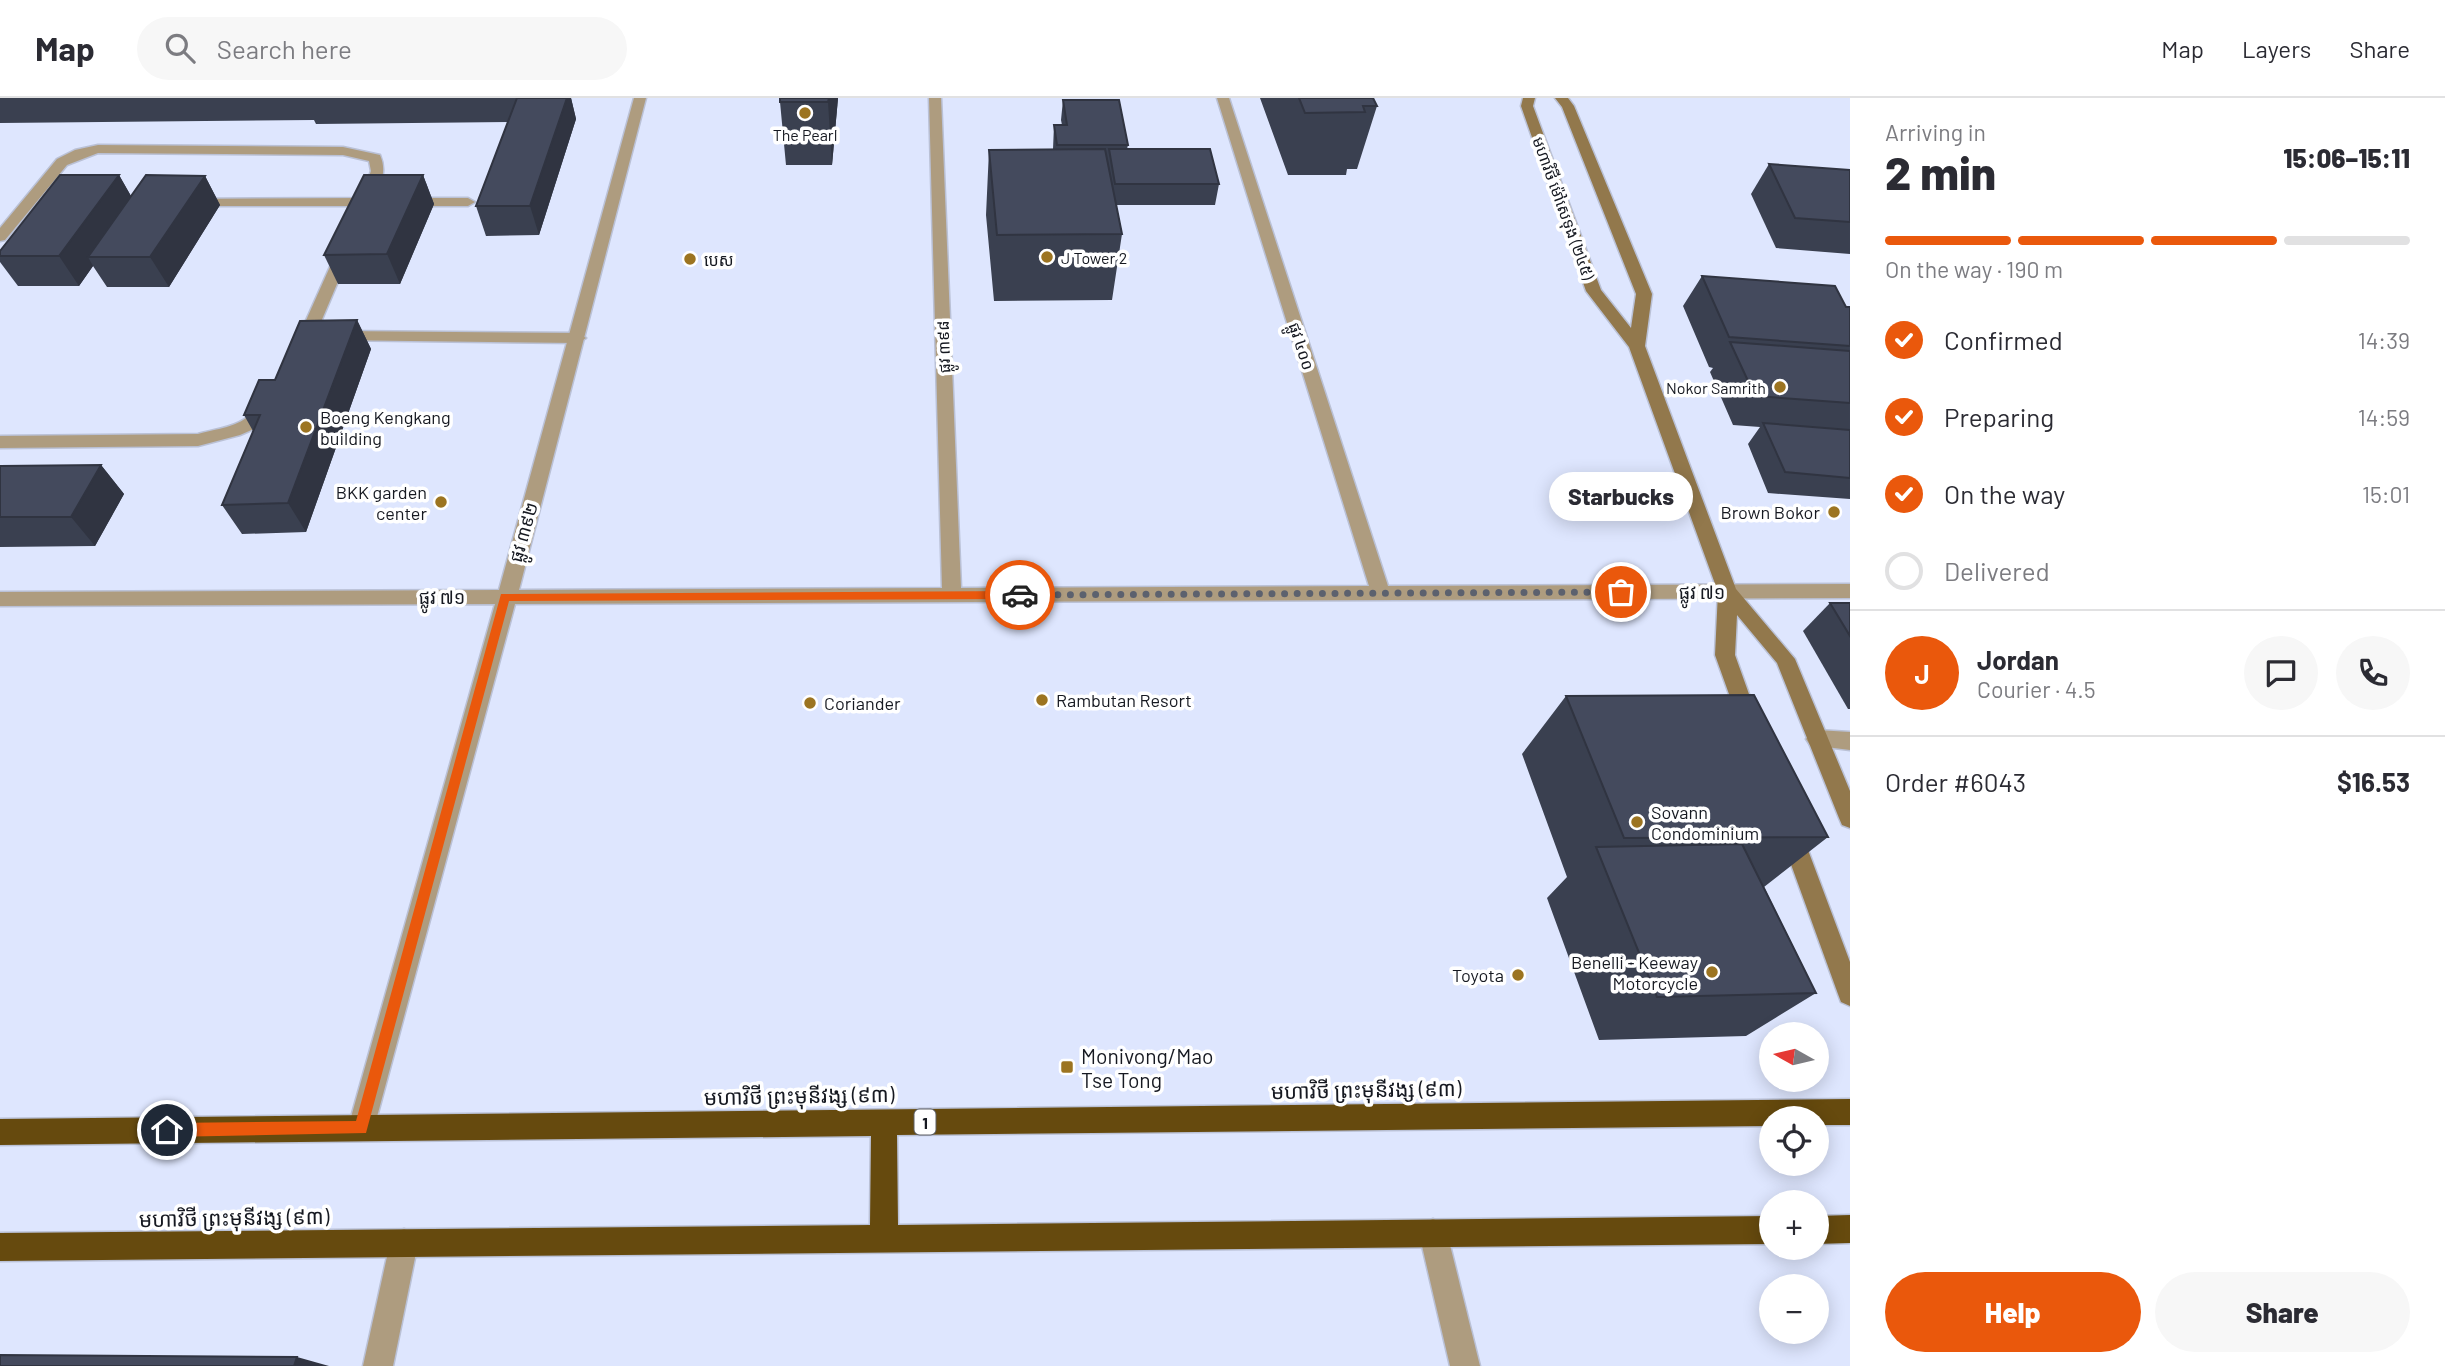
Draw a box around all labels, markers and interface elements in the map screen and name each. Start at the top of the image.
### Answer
search box [137,17,627,80]
text: Map [35,28,95,68]
icon: search [161,29,199,67]
text: Search here [217,33,352,64]
text: Map [2161,34,2204,63]
text: Layers [2242,34,2311,63]
text: Share [2349,34,2410,63]
marker: The Pearl [797,105,813,121]
text: Arriving in [1885,118,1986,146]
place label: The Pearl [773,125,837,144]
street label: មហាវិថី ម៉ៅសេទុង (២៤៥) [1527,134,1599,284]
text: 15:06–15:11 [2283,142,2410,173]
text: 2 min [1885,144,1996,199]
place label: J Tower 2 [1061,248,1127,267]
marker: J Tower 2 [1039,249,1055,265]
place label: បេស [704,250,734,269]
marker: បេស [682,251,698,267]
text: On the way · 190 m [1885,255,2063,283]
street label: ផ្លូវ ៣៩៨ [933,320,959,374]
street label: ផ្លូវ ៤០០ [1280,320,1319,374]
icon: check [1885,321,1923,359]
text: Confirmed [1944,324,2063,355]
text: 14:39 [2358,326,2410,354]
place label: Nokor Samrith [1666,378,1766,397]
marker: Nokor Samrith [1772,379,1788,395]
icon: check [1885,398,1923,436]
text: Preparing [1944,401,2054,432]
text: 14:59 [2358,403,2410,431]
place label: Boeng Kengkang building [320,406,451,449]
marker: Boeng Kengkang building [298,419,314,435]
callout: Starbucks [1549,473,1693,522]
icon: check [1885,475,1923,513]
text: On the way [1944,478,2065,509]
text: 15:01 [2362,480,2410,508]
place label: BKK garden center [336,481,427,524]
text: Starbucks [1568,482,1674,510]
marker: BKK garden center [433,494,449,510]
street label: ផ្លូវ ៣៩២ [504,499,548,566]
place label: Brown Bokor [1720,501,1820,523]
marker: Brown Bokor [1826,504,1842,520]
text: Delivered [1944,555,2050,586]
courier [985,560,1055,630]
pin [1591,562,1651,622]
icon: bag [1602,573,1640,611]
icon: car [1001,576,1039,614]
street label: ផ្លូវ ៧១ [1679,581,1725,609]
street label: ផ្លូវ ៧១ [419,586,465,614]
button: chat [2244,636,2318,710]
button: phone [2336,636,2410,710]
text: Jordan [1977,644,2059,675]
text: J [1914,658,1930,689]
text: Courier · 4.5 [1977,675,2096,703]
place label: Rambutan Resort [1056,689,1192,711]
place label: Coriander [824,692,901,714]
marker: Rambutan Resort [1034,692,1050,708]
marker: Coriander [802,695,818,711]
text: Order #6043 [1885,766,2026,797]
text: $16.53 [2337,766,2410,797]
place label: Sovann Condominium [1651,801,1759,844]
marker: Sovann Condominium [1629,814,1645,830]
place label: Benelli - Keeway Motorcycle [1571,951,1698,994]
place label: Toyota [1452,964,1504,986]
marker: Benelli - Keeway Motorcycle [1704,964,1720,980]
marker: Toyota [1510,967,1526,983]
north arrow [1759,1022,1829,1092]
map controls [1759,1022,1829,1344]
place label: Monivong/Mao Tse Tong [1081,1043,1213,1092]
marker: Monivong/Mao Tse Tong [1059,1059,1075,1075]
street label: មហាវិថី ព្រះមុនីវង្ស (៩៣) [1271,1075,1462,1106]
street label: មហាវិថី ព្រះមុនីវង្ស (៩៣) [704,1081,895,1112]
pin [137,1100,197,1160]
button: locate [1759,1106,1829,1176]
road number: 1 [914,1110,936,1134]
icon: home [148,1111,186,1149]
button: + [1759,1190,1829,1260]
street label: មហាវិថី ព្រះមុនីវង្ស (៩៣) [139,1203,330,1234]
button: Help [1885,1272,2141,1352]
button: Share [2155,1272,2410,1352]
button: − [1759,1274,1829,1344]

